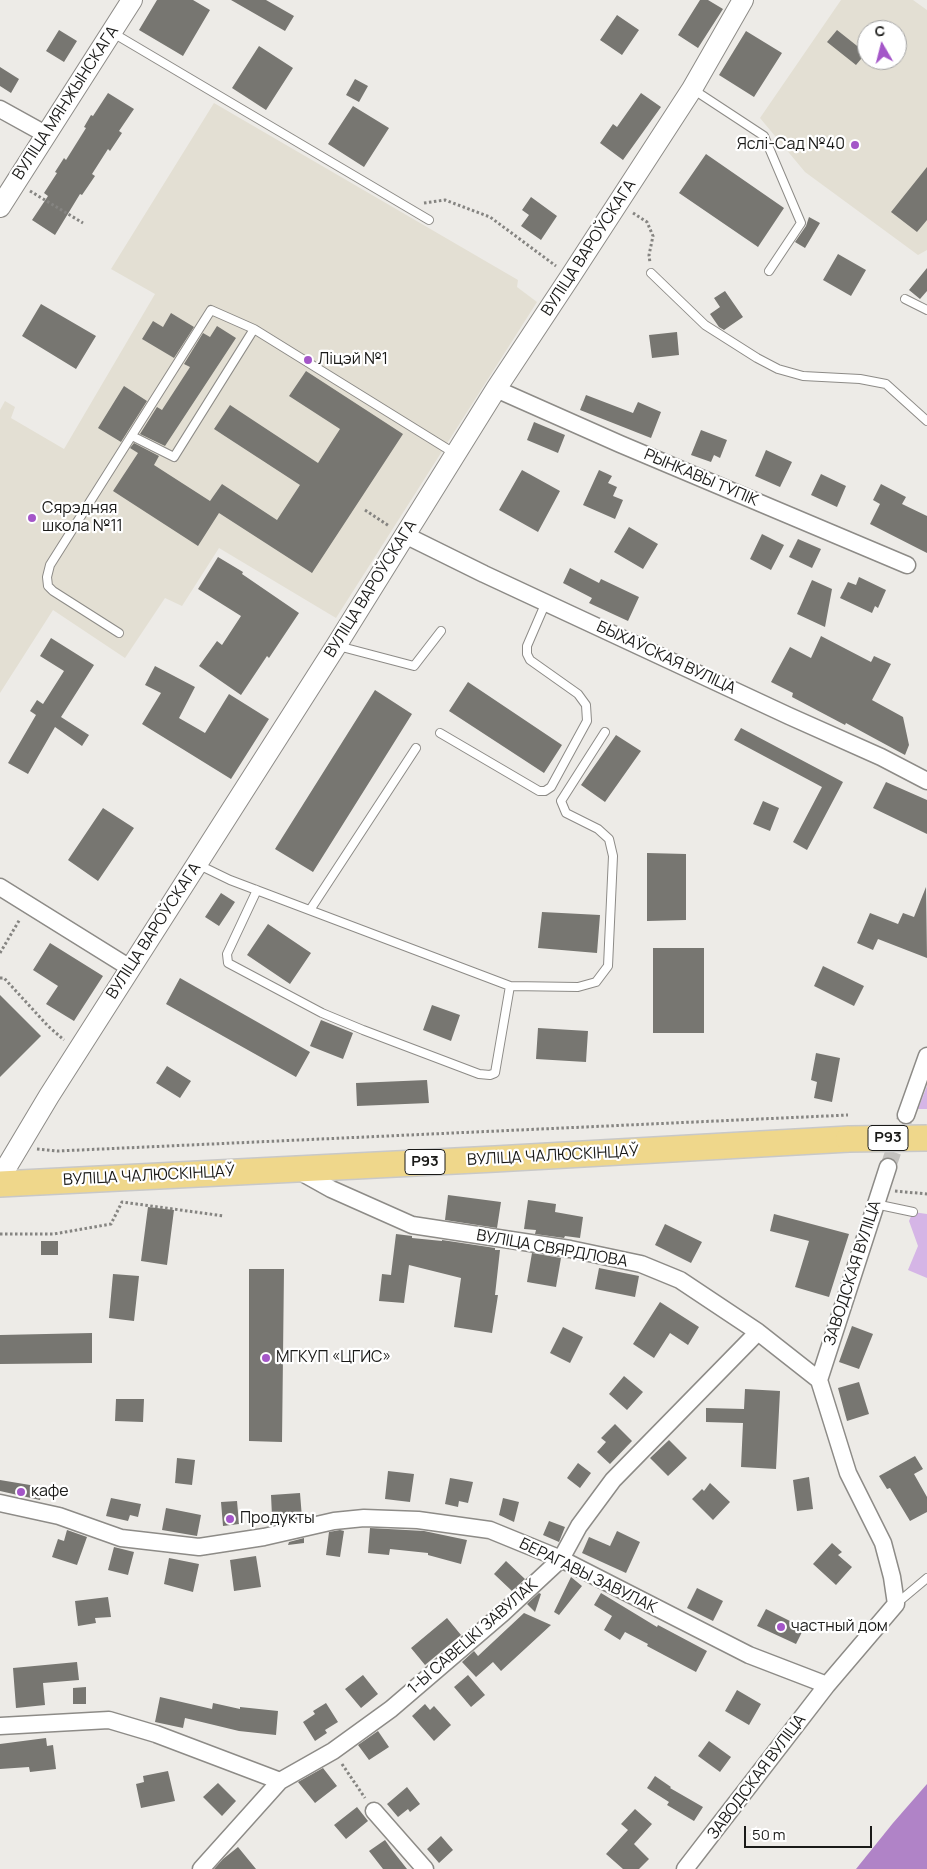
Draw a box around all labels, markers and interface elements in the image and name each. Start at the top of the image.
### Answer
north arrow [857,20,907,70]
text: С [874,21,886,41]
street label: ВУЛІЦА МЯНЖЫНСКАГА [9,22,123,184]
place label: Яслі-Сад №40 [737,135,845,155]
marker: Яслі-Сад №40 [849,139,861,151]
street label: ВУЛІЦА ВАРОЎСКАГА [538,176,640,320]
place label: Ліцэй №1 [318,350,388,370]
marker: Ліцэй №1 [302,354,314,366]
street label: РЫНКАВЫ ТУПІК [641,445,761,511]
place label: Сярэдняя школа №11 [42,499,123,537]
marker: Сярэдняя школа №11 [26,512,38,524]
street label: ВУЛІЦА ВАРОЎСКАГА [321,517,421,661]
street label: БЫХАЎСКАЯ ВУЛІЦА [593,617,739,699]
street label: ВУЛІЦА ВАРОЎСКАГА [103,859,205,1003]
road number: Р93 [868,1126,908,1150]
street label: ВУЛІЦА ЧАЛЮСКІНЦАЎ [467,1142,639,1170]
road number: Р93 [405,1150,445,1174]
street label: ВУЛІЦА ЧАЛЮСКІНЦАЎ [63,1162,235,1190]
street label: ЗАВОДСКАЯ ВУЛІЦА [820,1198,886,1348]
street label: ВУЛІЦА СВЯРДЛОВА [475,1226,629,1272]
place label: МГКУП «ЦГИС» [276,1348,391,1368]
marker: МГКУП «ЦГИС» [260,1352,272,1364]
place label: кафе [31,1482,69,1502]
marker: кафе [15,1486,27,1498]
place label: Продукты [240,1509,315,1529]
marker: Продукты [224,1513,236,1525]
street label: БЕРАГАВЫ ЗАВУЛАК [516,1534,660,1618]
street label: 1-Ы САВЕЦКІ ЗАВУЛАК [404,1575,542,1699]
place label: частный дом [791,1617,888,1637]
marker: частный дом [775,1621,787,1633]
street label: ЗАВОДСКАЯ ВУЛІЦА [704,1711,810,1843]
scale bar [747,1816,874,1848]
text: 50 m [752,1824,786,1845]

